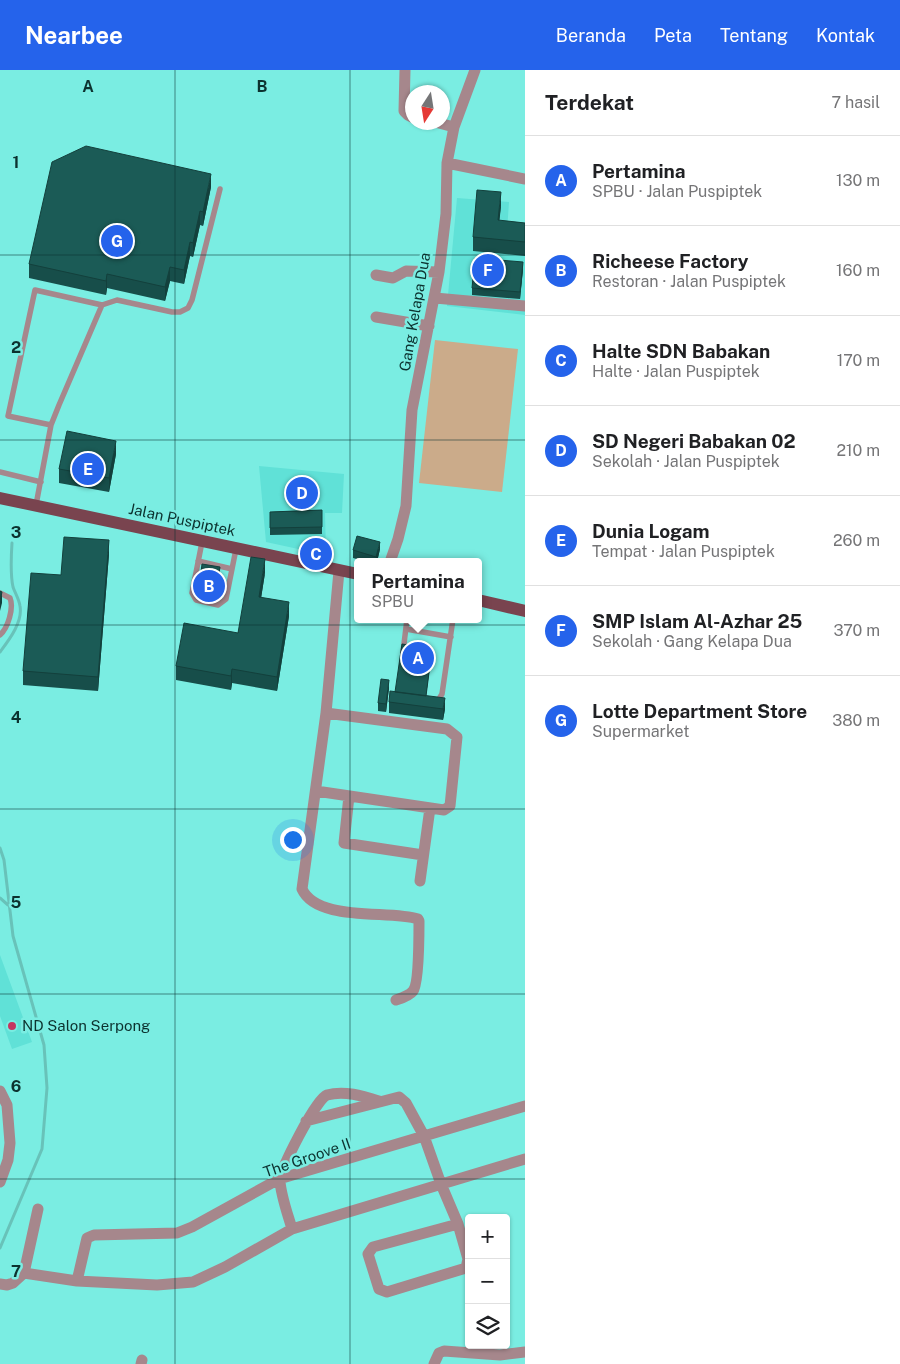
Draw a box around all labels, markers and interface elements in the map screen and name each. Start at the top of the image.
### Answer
text: Nearbee [25,21,123,49]
text: Beranda [556,25,626,46]
text: Peta [654,25,692,46]
text: Tentang [720,25,788,46]
text: Kontak [816,25,875,46]
text: A [82,77,94,96]
text: B [257,77,268,96]
north arrow [405,85,450,130]
text: Terdekat [545,90,634,115]
text: 7 hasil [832,93,880,112]
text: 1 [13,153,19,172]
text: Pertamina [592,160,686,182]
text: A [555,171,567,190]
text: 130 m [836,171,880,190]
text: SPBU · Jalan Puspiptek [592,182,762,201]
pin: G [101,222,133,260]
text: Richeese Factory [592,250,749,272]
street label: Gang Kelapa Dua [396,251,433,373]
pin: F [472,251,504,289]
text: B [556,261,566,280]
text: 160 m [836,261,880,280]
text: Restoran · Jalan Puspiptek [592,272,786,291]
text: 2 [11,338,21,357]
text: Halte SDN Babakan [592,340,770,362]
text: C [555,351,567,370]
text: 170 m [837,351,880,370]
text: Halte · Jalan Puspiptek [592,362,760,381]
text: SD Negeri Babakan 02 [592,430,796,452]
text: D [555,441,567,460]
text: 210 m [836,441,880,460]
pin: E [72,450,104,488]
text: Sekolah · Jalan Puspiptek [592,452,780,471]
pin: D [286,474,318,512]
street label: Jalan Puspiptek [127,500,237,539]
text: Dunia Logam [592,520,709,542]
text: 3 [11,523,21,542]
text: E [556,531,566,550]
text: 260 m [833,531,880,550]
pin: C [300,535,332,573]
text: Tempat · Jalan Puspiptek [592,542,775,561]
popup [354,558,482,623]
pin: B [193,567,225,605]
text: Pertamina [371,570,465,592]
text: SPBU [371,592,414,611]
text: SMP Islam Al-Azhar 25 [592,610,802,632]
text: F [556,621,566,640]
text: 370 m [833,621,880,640]
text: Sekolah · Gang Kelapa Dua [592,632,792,651]
pin: A [402,639,434,677]
text: Lotte Department Store [592,700,807,722]
text: 4 [11,708,22,727]
text: G [555,711,567,730]
text: 380 m [832,711,880,730]
text: Supermarket [592,722,689,741]
your location [280,827,306,853]
text: 5 [11,893,22,912]
place label: ND Salon Serpong [22,1017,150,1034]
marker: ND Salon Serpong [6,1020,18,1032]
text: 6 [11,1077,21,1096]
street label: The Groove II [261,1135,353,1180]
map controls [465,1214,510,1349]
button: + [465,1214,510,1259]
button: − [465,1259,510,1304]
text: 7 [11,1262,21,1281]
button: layers [465,1304,510,1349]

